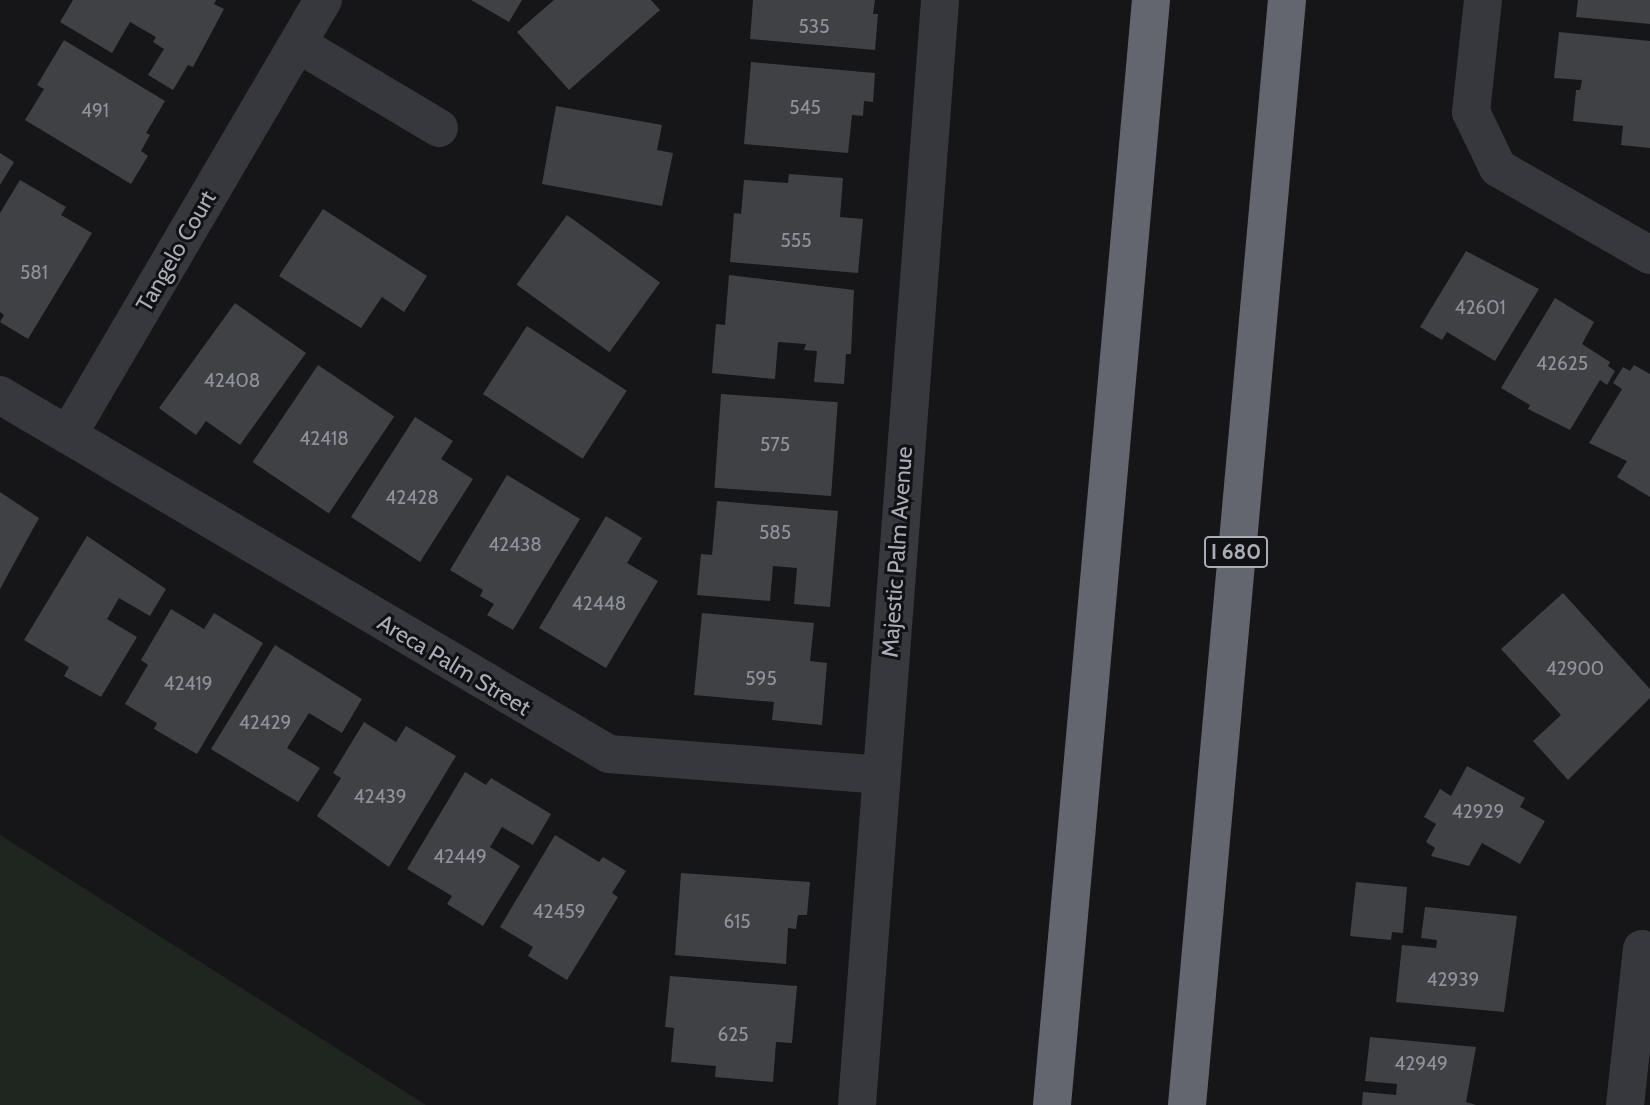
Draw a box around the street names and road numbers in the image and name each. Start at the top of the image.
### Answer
street label: Tangelo Court [130,186,222,316]
street label: Majestic Palm Avenue [876,446,918,658]
road number: I 680 [1203,534,1269,570]
street label: Areca Palm Street [373,609,535,721]

